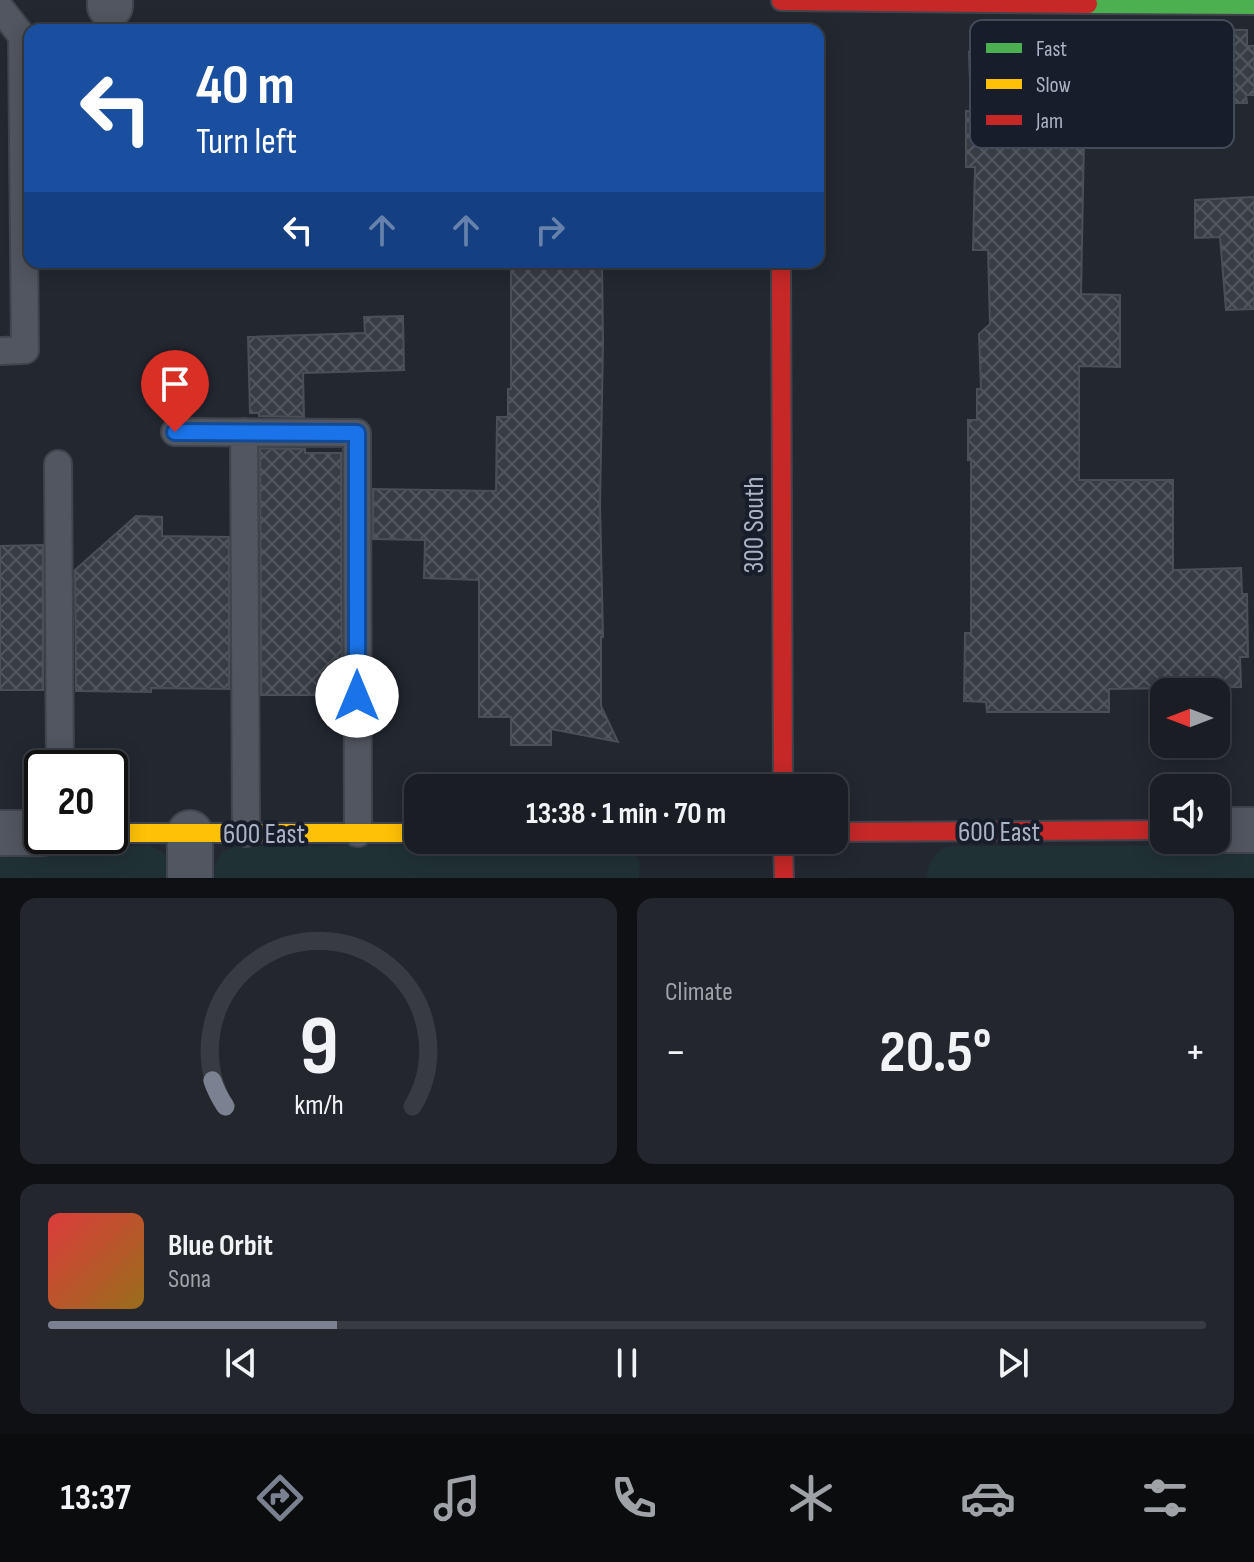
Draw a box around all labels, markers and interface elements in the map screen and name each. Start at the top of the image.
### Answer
legend [970,20,1234,148]
text: Fast [1036,36,1067,63]
text: 40 m [196,53,295,120]
icon: left [64,56,168,160]
text: Slow [1036,72,1071,99]
text: Jam [1035,108,1063,135]
text: Turn left [196,121,297,164]
icon: left [276,208,320,252]
icon: ahead [360,208,404,252]
icon: ahead [444,208,488,252]
icon: right [528,208,572,252]
pin [141,350,209,432]
icon: arrive [153,362,197,406]
street label: 300 South [738,477,771,574]
position arrow [315,654,399,738]
north arrow [1150,678,1230,758]
map controls [1150,678,1230,854]
speed limit sign: 20 [24,750,128,854]
button: sound [1150,774,1230,854]
text: 13:38 · 1 min · 70 m [526,796,726,832]
street label: 600 East [958,816,1040,849]
street label: 600 East [223,818,305,851]
text: Climate [665,977,733,1008]
text: 9 [299,998,338,1098]
text: 20.5° [879,1017,992,1089]
text: − [665,1026,687,1079]
text: + [1184,1026,1206,1079]
text: km/h [294,1088,343,1123]
text: Blue Orbit [168,1228,273,1264]
text: Sona [168,1264,211,1295]
icon: previous [219,1341,263,1385]
icon: pause [605,1341,649,1385]
icon: next [991,1341,1035,1385]
icon: directions [252,1470,308,1526]
icon: music [429,1470,485,1526]
icon: phone [606,1470,662,1526]
icon: climate [783,1470,839,1526]
icon: car [960,1470,1016,1526]
icon: filters [1137,1470,1193,1526]
text: 13:37 [61,1477,131,1520]

